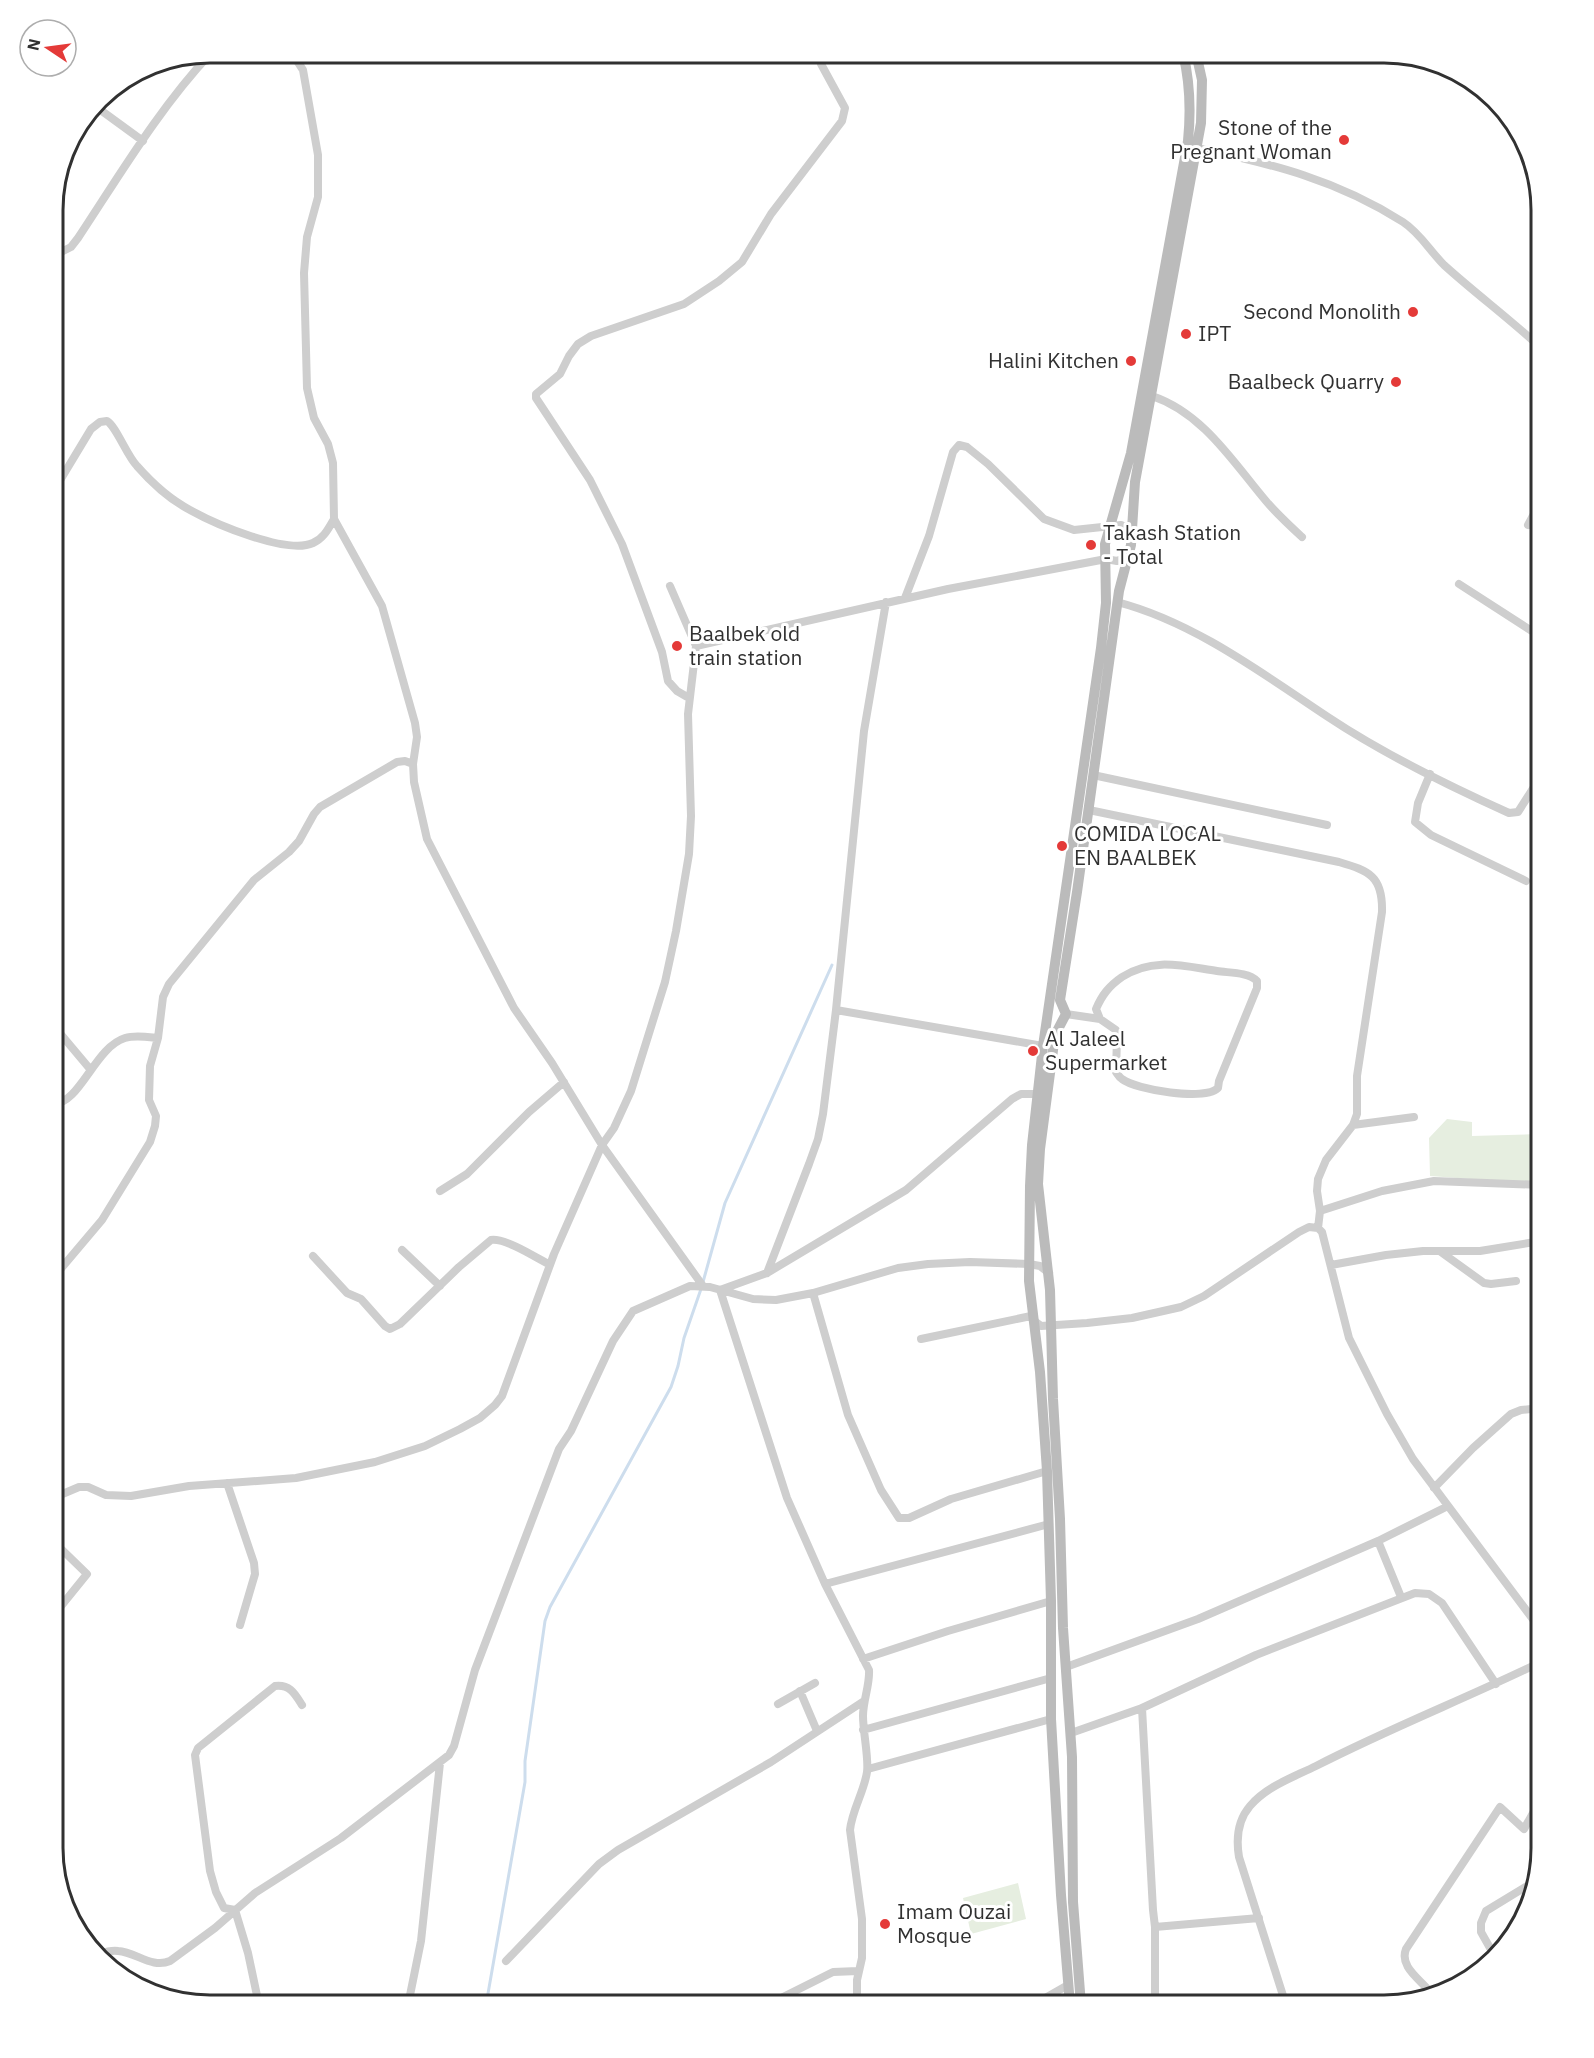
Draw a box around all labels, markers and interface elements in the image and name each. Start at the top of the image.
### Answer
north arrow [18,18,78,78]
text: N [22,37,44,53]
place label: Stone of the Pregnant Woman [1170,113,1332,165]
marker: Stone of the Pregnant Woman [1337,133,1351,147]
place label: Second Monolith [1243,297,1401,325]
marker: Second Monolith [1406,305,1420,319]
place label: IPT [1198,319,1231,347]
marker: IPT [1179,327,1193,341]
place label: Halini Kitchen [988,346,1119,374]
marker: Halini Kitchen [1124,354,1138,368]
place label: Baalbeck Quarry [1228,367,1385,395]
marker: Baalbeck Quarry [1389,375,1403,389]
place label: Takash Station - Total [1103,518,1241,570]
marker: Takash Station - Total [1084,538,1098,552]
place label: Baalbek old train station [689,619,802,671]
marker: Baalbek old train station [670,639,684,653]
place label: COMIDA LOCAL EN BAALBEK [1074,819,1221,871]
marker: COMIDA LOCAL EN BAALBEK [1055,839,1069,853]
place label: Al Jaleel Supermarket [1045,1024,1167,1076]
marker: Al Jaleel Supermarket [1026,1044,1040,1058]
place label: Imam Ouzai Mosque [897,1897,1011,1949]
marker: Imam Ouzai Mosque [878,1917,892,1931]

